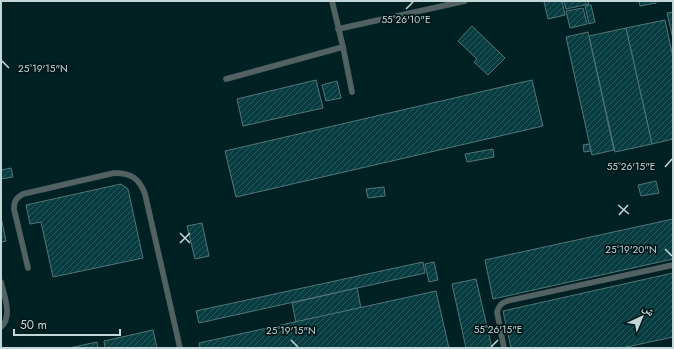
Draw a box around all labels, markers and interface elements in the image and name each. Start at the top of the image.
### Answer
text: 55°26'10"E [381,12,431,27]
text: 25°19'15"N [18,61,68,76]
text: 55°26'15"E [607,159,655,174]
text: 25°19'20"N [605,242,657,257]
north arrow [622,297,662,337]
text: ش [639,300,659,320]
scale bar [14,311,120,337]
text: 50 m [20,316,47,334]
text: 55°26'15"E [474,322,522,337]
text: 25°19'15"N [266,323,316,338]

